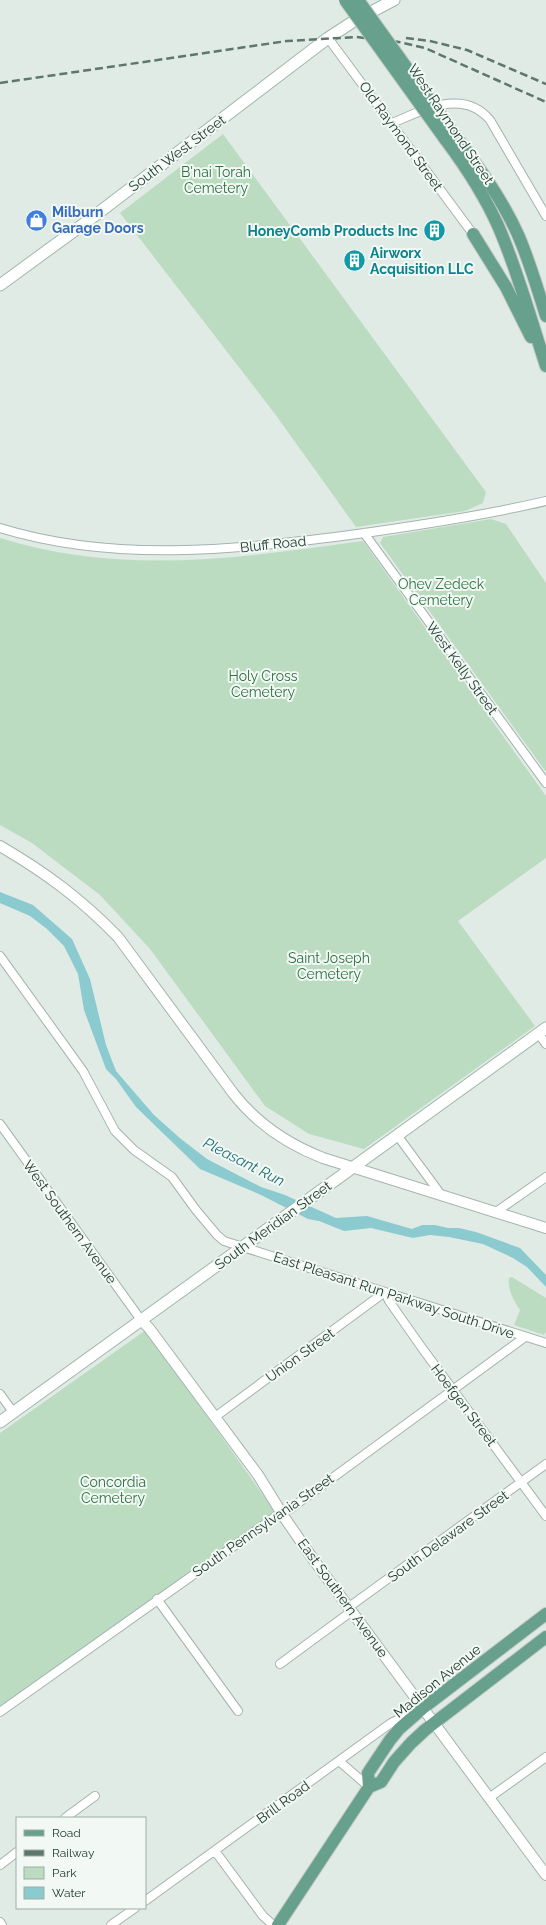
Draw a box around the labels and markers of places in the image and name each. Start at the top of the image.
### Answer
place label: Milburn Garage Doors [52,204,144,236]
shop icon: Milburn Garage Doors [23,207,49,233]
building icon: HoneyComb Products Inc [421,218,447,244]
place label: HoneyComb Products Inc [247,223,418,239]
place label: Airworx Acquisition LLC [370,245,474,277]
building icon: Airworx Acquisition LLC [342,248,368,274]

